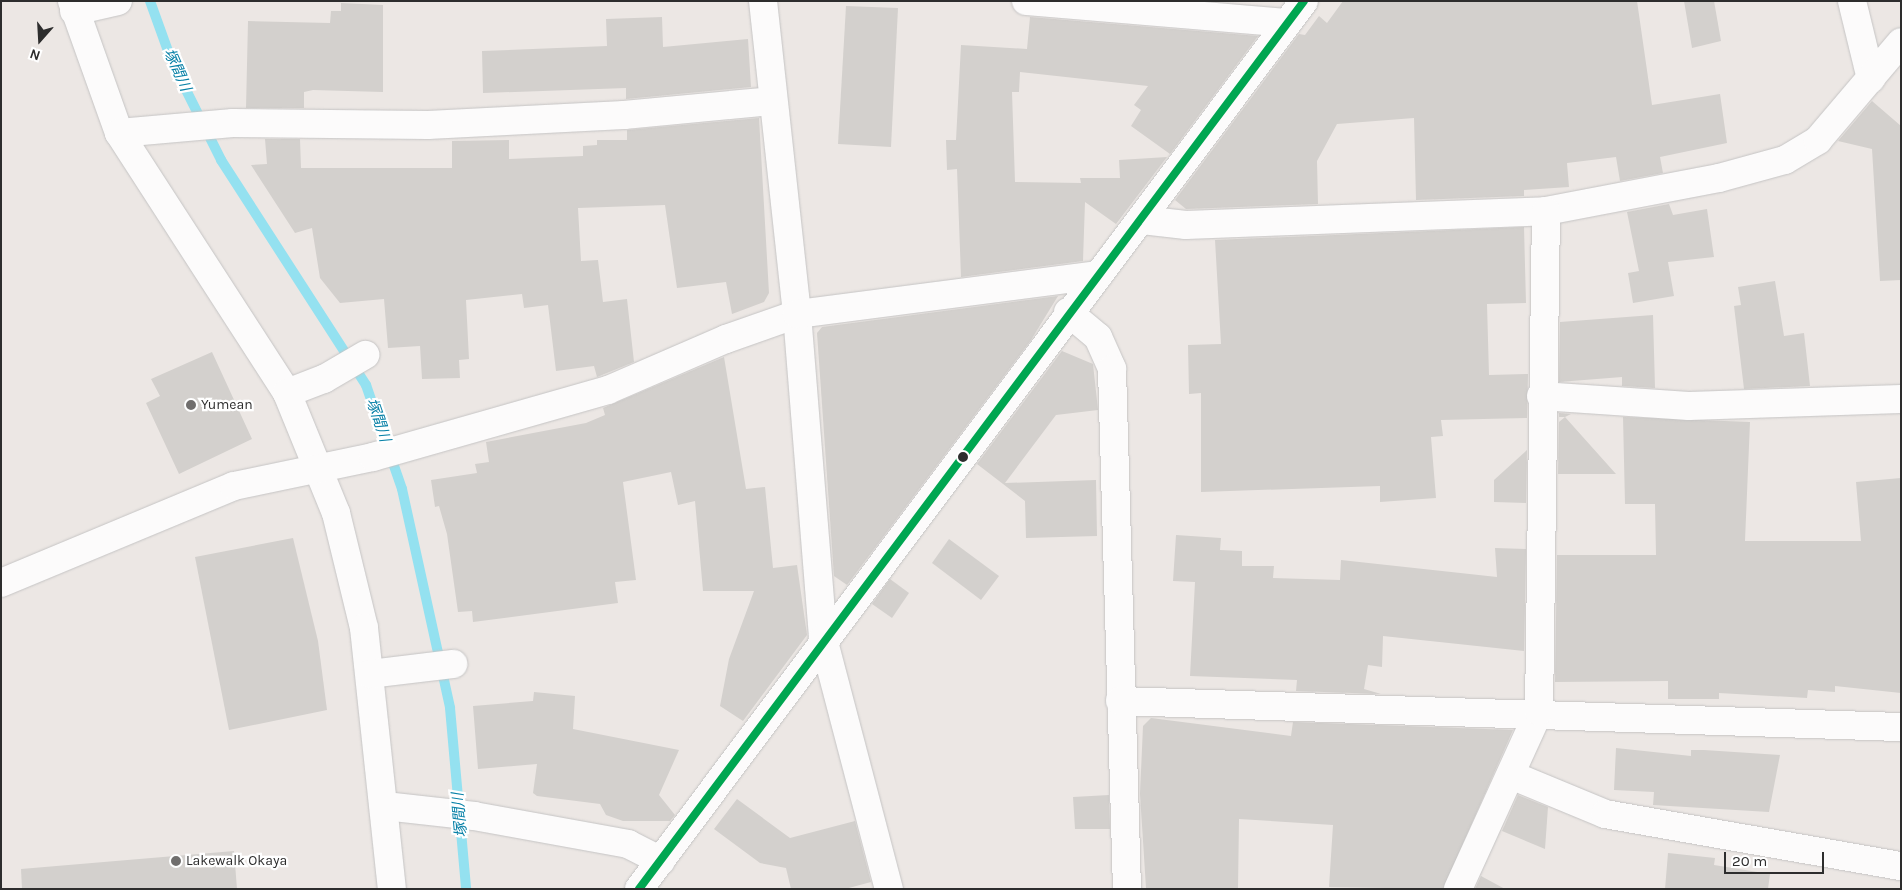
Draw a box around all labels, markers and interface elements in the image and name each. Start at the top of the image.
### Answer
north arrow [15,15,65,65]
text: N [27,45,42,64]
water label: 塚間川 [160,46,194,94]
water label: 塚間川 [362,396,394,444]
place label: Yumean [201,397,253,413]
marker: Yumean [185,399,197,411]
unlabelled marker [958,452,968,462]
water label: 塚間川 [449,792,471,838]
scale bar [1727,842,1827,874]
text: 20 m [1732,852,1767,870]
place label: Lakewalk Okaya [186,853,287,869]
marker: Lakewalk Okaya [170,855,182,867]

